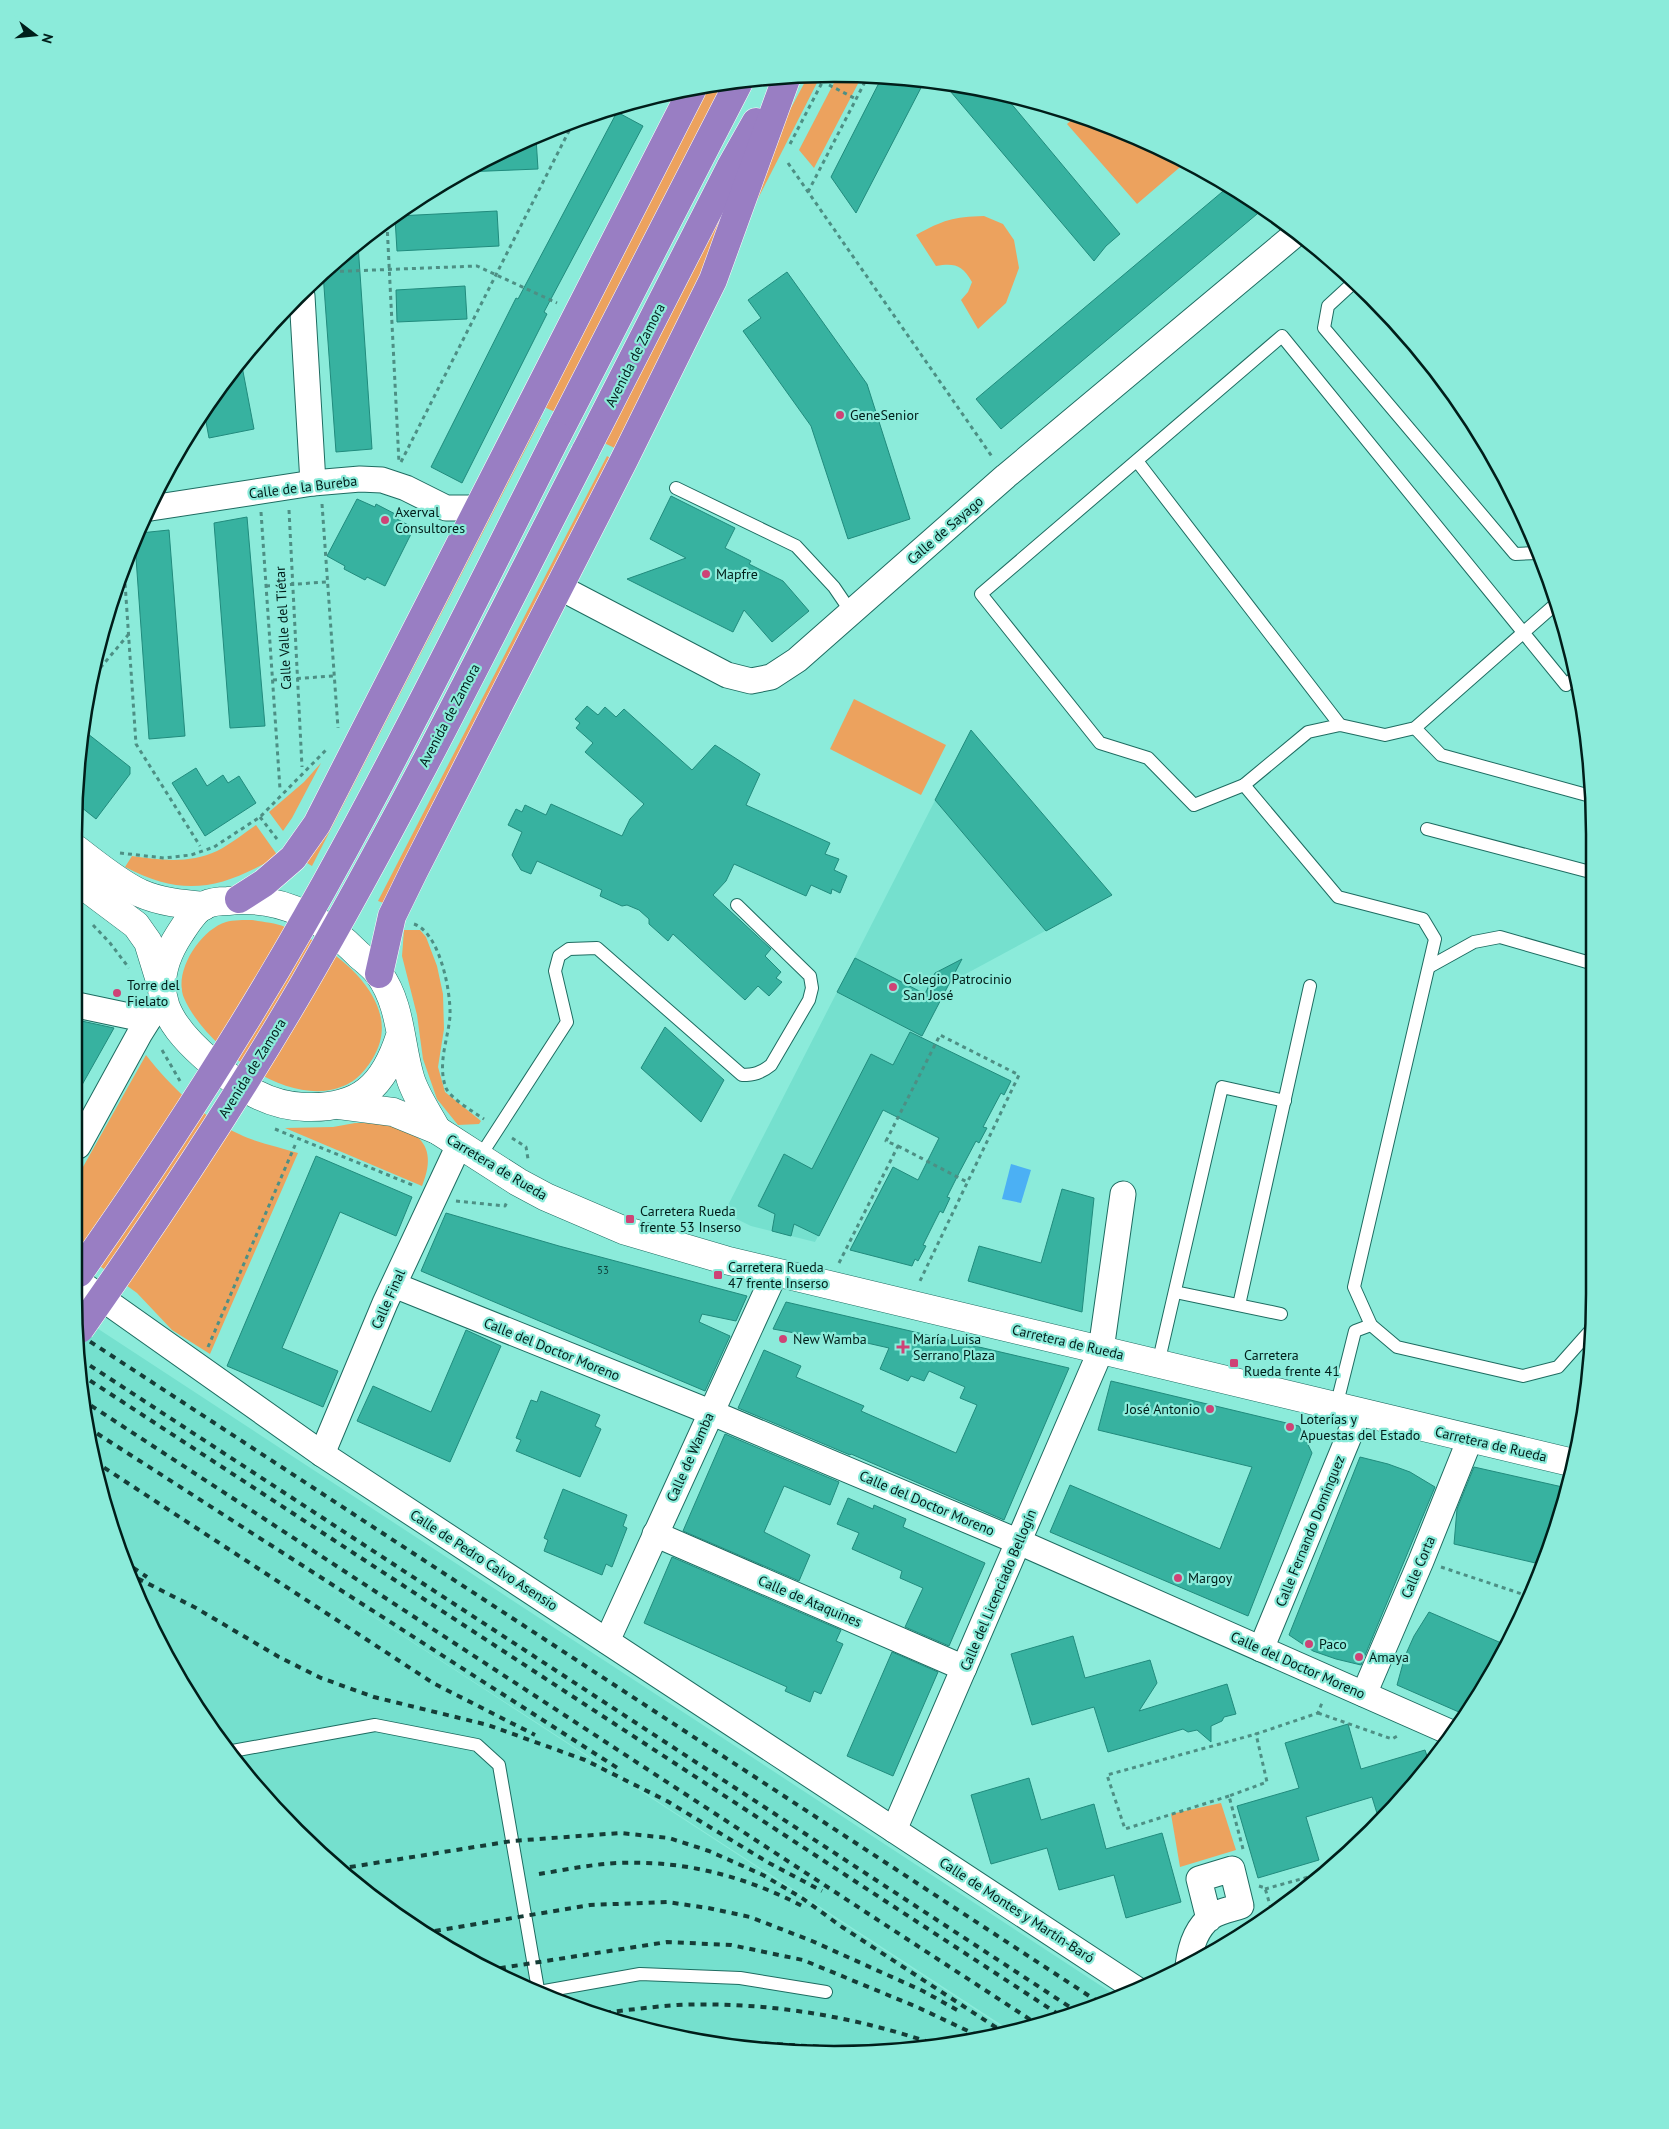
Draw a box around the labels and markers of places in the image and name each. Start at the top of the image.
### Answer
place label: GeneSenior [850,406,919,424]
marker: GeneSenior [834,409,846,421]
place label: Axerval Consultores [395,503,465,537]
marker: Axerval Consultores [379,514,391,526]
place label: Mapfre [716,565,758,583]
marker: Mapfre [700,568,712,580]
place label: Colegio Patrocinio San José [903,970,1012,1004]
place label: Torre del Fielato [127,976,180,1010]
marker: Colegio Patrocinio San José [887,981,899,993]
marker: Torre del Fielato [111,987,123,999]
place label: Carretera Rueda frente 53 Inserso [640,1202,741,1236]
marker: Carretera Rueda frente 53 Inserso [624,1213,636,1225]
place label: Carretera Rueda 47 frente Inserso [728,1258,829,1292]
marker: Carretera Rueda 47 frente Inserso [712,1269,724,1281]
place label: New Wamba [793,1330,867,1348]
place label: María Luisa Serrano Plaza [913,1330,995,1364]
marker: New Wamba [777,1333,789,1345]
marker: María Luisa Serrano Plaza [897,1341,909,1353]
place label: Carretera Rueda frente 41 [1244,1346,1340,1380]
marker: Carretera Rueda frente 41 [1228,1357,1240,1369]
place label: José Antonio [1124,1400,1200,1418]
marker: José Antonio [1204,1403,1216,1415]
place label: Loterías y Apuestas del Estado [1300,1410,1420,1444]
marker: Loterías y Apuestas del Estado [1284,1421,1296,1433]
place label: Margoy [1188,1569,1233,1587]
marker: Margoy [1172,1572,1184,1584]
place label: Paco [1319,1635,1347,1653]
marker: Paco [1303,1638,1315,1650]
place label: Amaya [1369,1648,1409,1666]
marker: Amaya [1353,1651,1365,1663]

